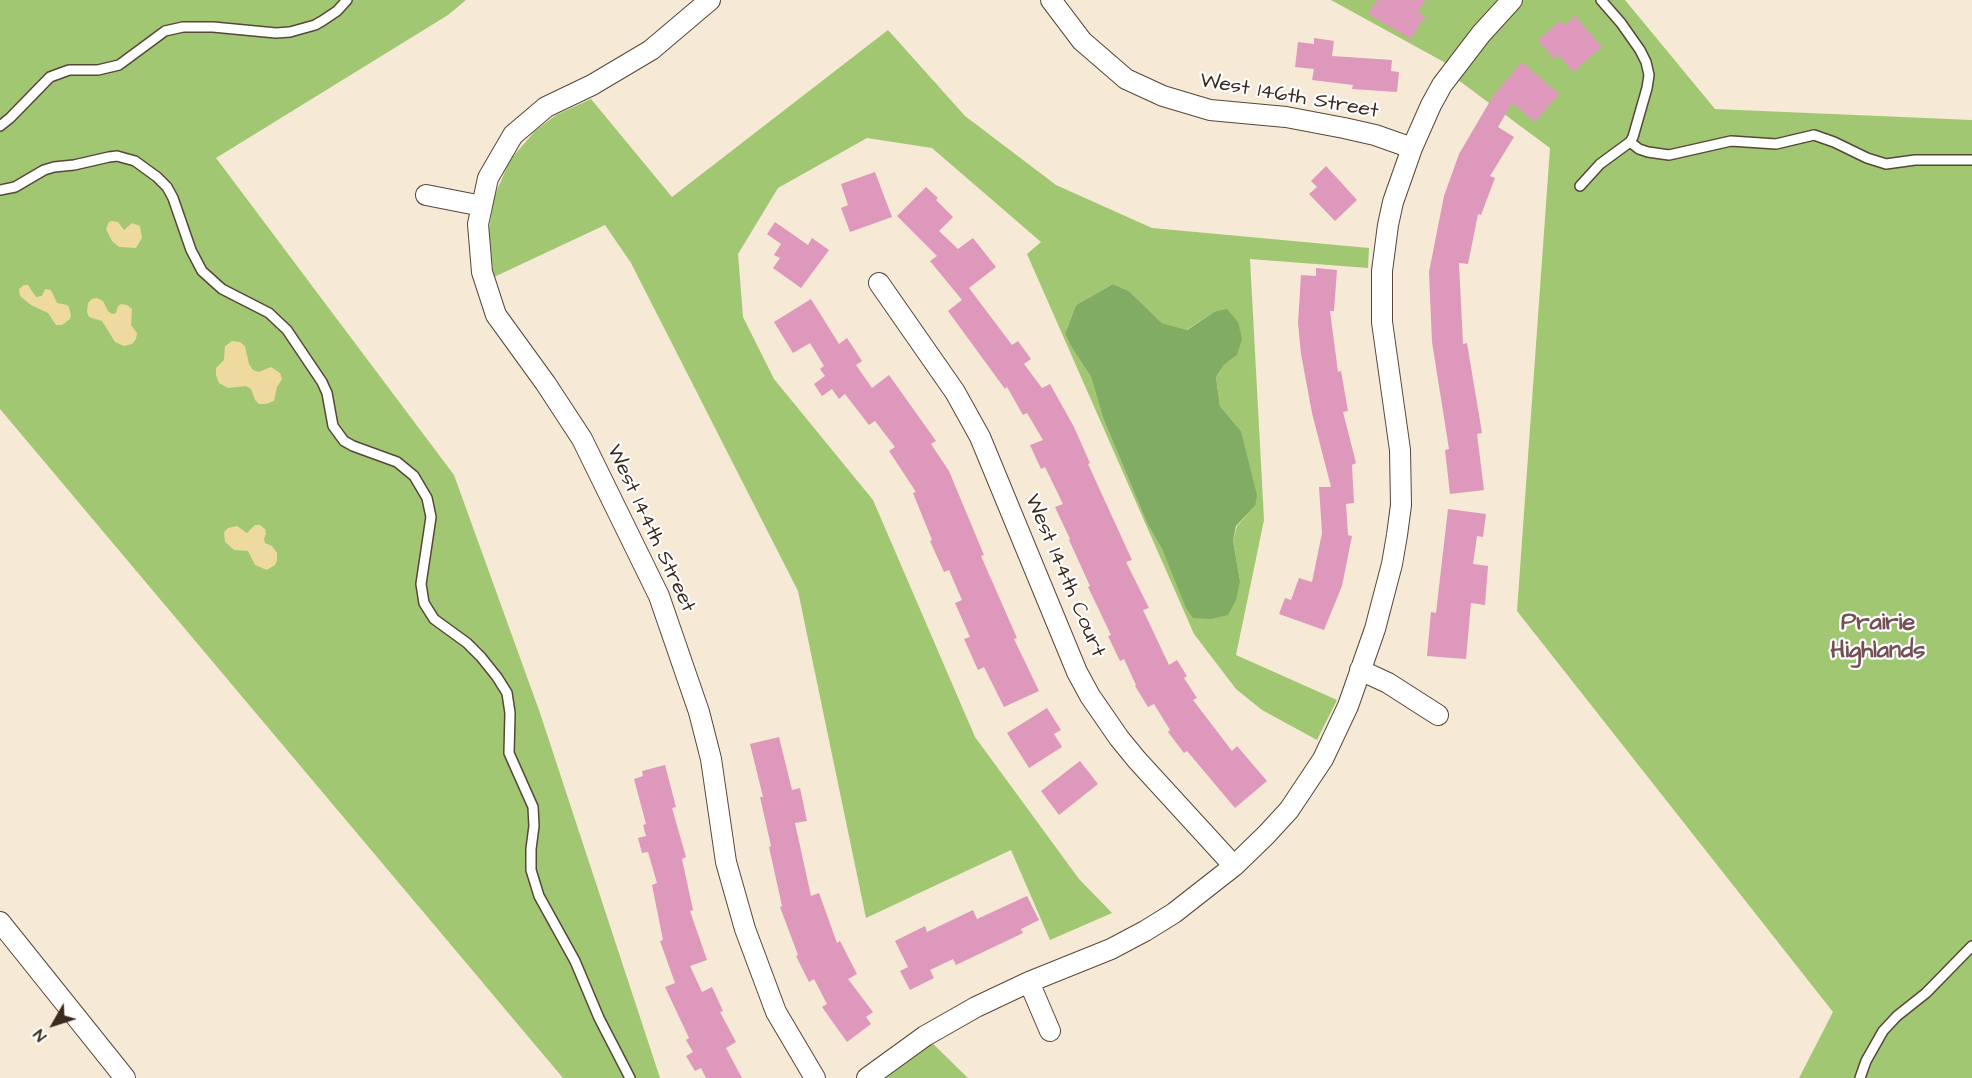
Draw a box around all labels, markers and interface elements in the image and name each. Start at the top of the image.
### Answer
street label: West 146th Street [1198,69,1380,125]
street label: West 144th Street [600,441,700,617]
street label: West 144th Court [1018,491,1110,661]
district label: Prairie Highlands [1831,610,1925,666]
north arrow [24,994,84,1054]
text: N [28,1025,52,1046]

